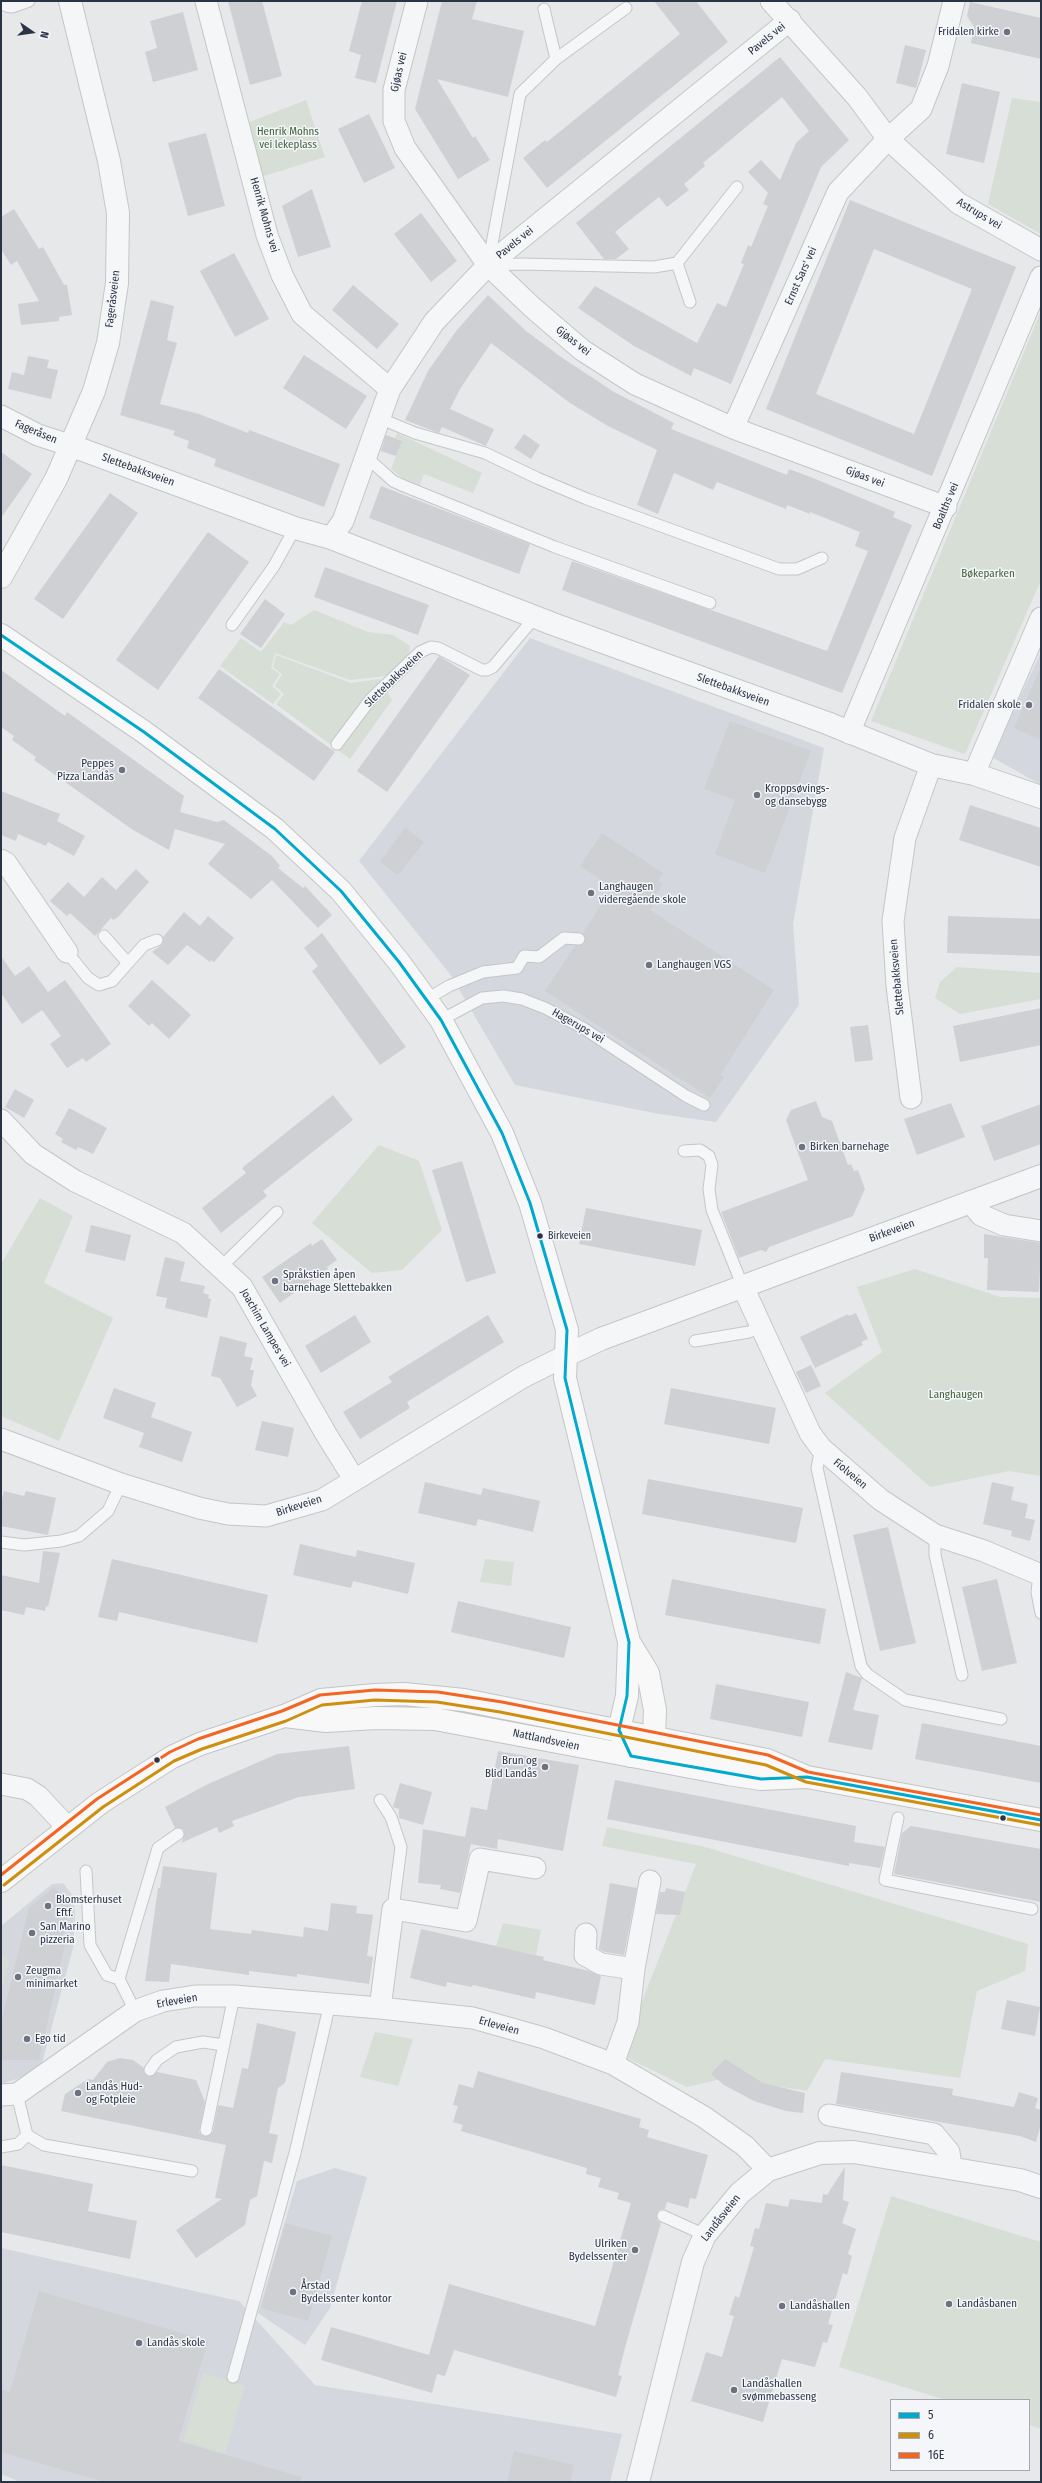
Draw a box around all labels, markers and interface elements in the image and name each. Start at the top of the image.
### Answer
north arrow [12,12,52,52]
street label: Pavels vei [746,20,788,58]
place label: Fridalen kirke [938,25,999,39]
marker: Fridalen kirke [1002,27,1012,37]
text: N [37,30,51,39]
street label: Gjøas vei [388,51,410,93]
park label: Henrik Mohns vei lekeplass [257,125,319,151]
street label: Henrik Mohns vei [247,176,281,254]
street label: Astrups vei [954,196,1004,232]
street label: Pavels vei [494,224,536,262]
street label: Ernst Sars' vei [782,245,820,307]
street label: Fageråsveien [103,270,123,328]
street label: Gjøas vei [553,323,593,359]
street label: Fageråsen [13,417,59,447]
street label: Slettebakksveien [100,451,176,489]
street label: Gjøas vei [844,464,886,490]
street label: Boalths vei [930,481,962,531]
park label: Bøkeparken [961,567,1015,581]
street label: Slettebakksveien [362,648,426,710]
street label: Slettebakksveien [695,671,771,709]
place label: Fridalen skole [958,698,1021,712]
marker: Fridalen skole [1024,700,1034,710]
place label: Peppes Pizza Landås [57,757,114,783]
marker: Peppes Pizza Landås [117,765,127,775]
place label: Kroppsøvings- og dansebygg [765,782,829,808]
marker: Kroppsøvings- og dansebygg [752,790,762,800]
place label: Langhaugen videregående skole [599,880,686,906]
marker: Langhaugen videregående skole [586,888,596,898]
street label: Slettebakksveien [887,938,907,1016]
place label: Langhaugen VGS [657,958,731,972]
marker: Langhaugen VGS [644,960,654,970]
street label: Hagerups vei [550,1006,606,1046]
place label: Birken barnehage [810,1140,889,1154]
marker: Birken barnehage [797,1142,807,1152]
street label: Birkeveien [868,1217,916,1245]
place label: Birkeveien [548,1230,591,1242]
marker: Birkeveien [535,1231,545,1241]
place label: Språkstien åpen barnehage Slettebakken [283,1268,392,1294]
marker: Språkstien åpen barnehage Slettebakken [270,1276,280,1286]
street label: Joachim Lampes vei [237,1286,293,1370]
park label: Langhaugen [929,1388,983,1402]
street label: Fiolveien [830,1456,870,1492]
street label: Birkeveien [274,1492,324,1520]
street label: Nattlandsveien [511,1726,581,1754]
place label: Brun og Blid Landås [485,1754,537,1780]
unlabelled marker [152,1755,162,1765]
marker: Brun og Blid Landås [540,1762,550,1772]
unlabelled marker [998,1813,1008,1823]
place label: Blomsterhuset Eftf. [56,1893,122,1919]
marker: Blomsterhuset Eftf. [43,1901,53,1911]
place label: San Marino pizzeria [40,1920,91,1946]
marker: San Marino pizzeria [27,1928,37,1938]
place label: Zeugma minimarket [26,1964,78,1990]
marker: Zeugma minimarket [13,1972,23,1982]
street label: Erleveien [155,1991,199,2011]
street label: Erleveien [477,2014,521,2038]
place label: Ego tid [35,2032,66,2046]
marker: Ego tid [22,2034,32,2044]
place label: Landås Hud- og Fotpleie [86,2080,143,2106]
marker: Landås Hud- og Fotpleie [73,2088,83,2098]
street label: Landåsveien [699,2192,743,2244]
place label: Ulriken Bydelssenter [569,2237,627,2263]
marker: Ulriken Bydelssenter [630,2245,640,2255]
place label: Årstad Bydelssenter kontor [301,2279,392,2305]
marker: Årstad Bydelssenter kontor [288,2287,298,2297]
place label: Landåsbanen [957,2297,1017,2311]
place label: Landåshallen [790,2299,850,2313]
marker: Landåsbanen [944,2299,954,2309]
marker: Landåshallen [777,2301,787,2311]
place label: Landås skole [147,2336,205,2350]
marker: Landås skole [134,2338,144,2348]
place label: Landåshallen svømmebasseng [742,2377,816,2403]
marker: Landåshallen svømmebasseng [729,2385,739,2395]
legend [890,2399,1030,2471]
text: 5 [928,2408,934,2422]
text: 6 [928,2428,934,2442]
text: 16E [928,2448,944,2462]

